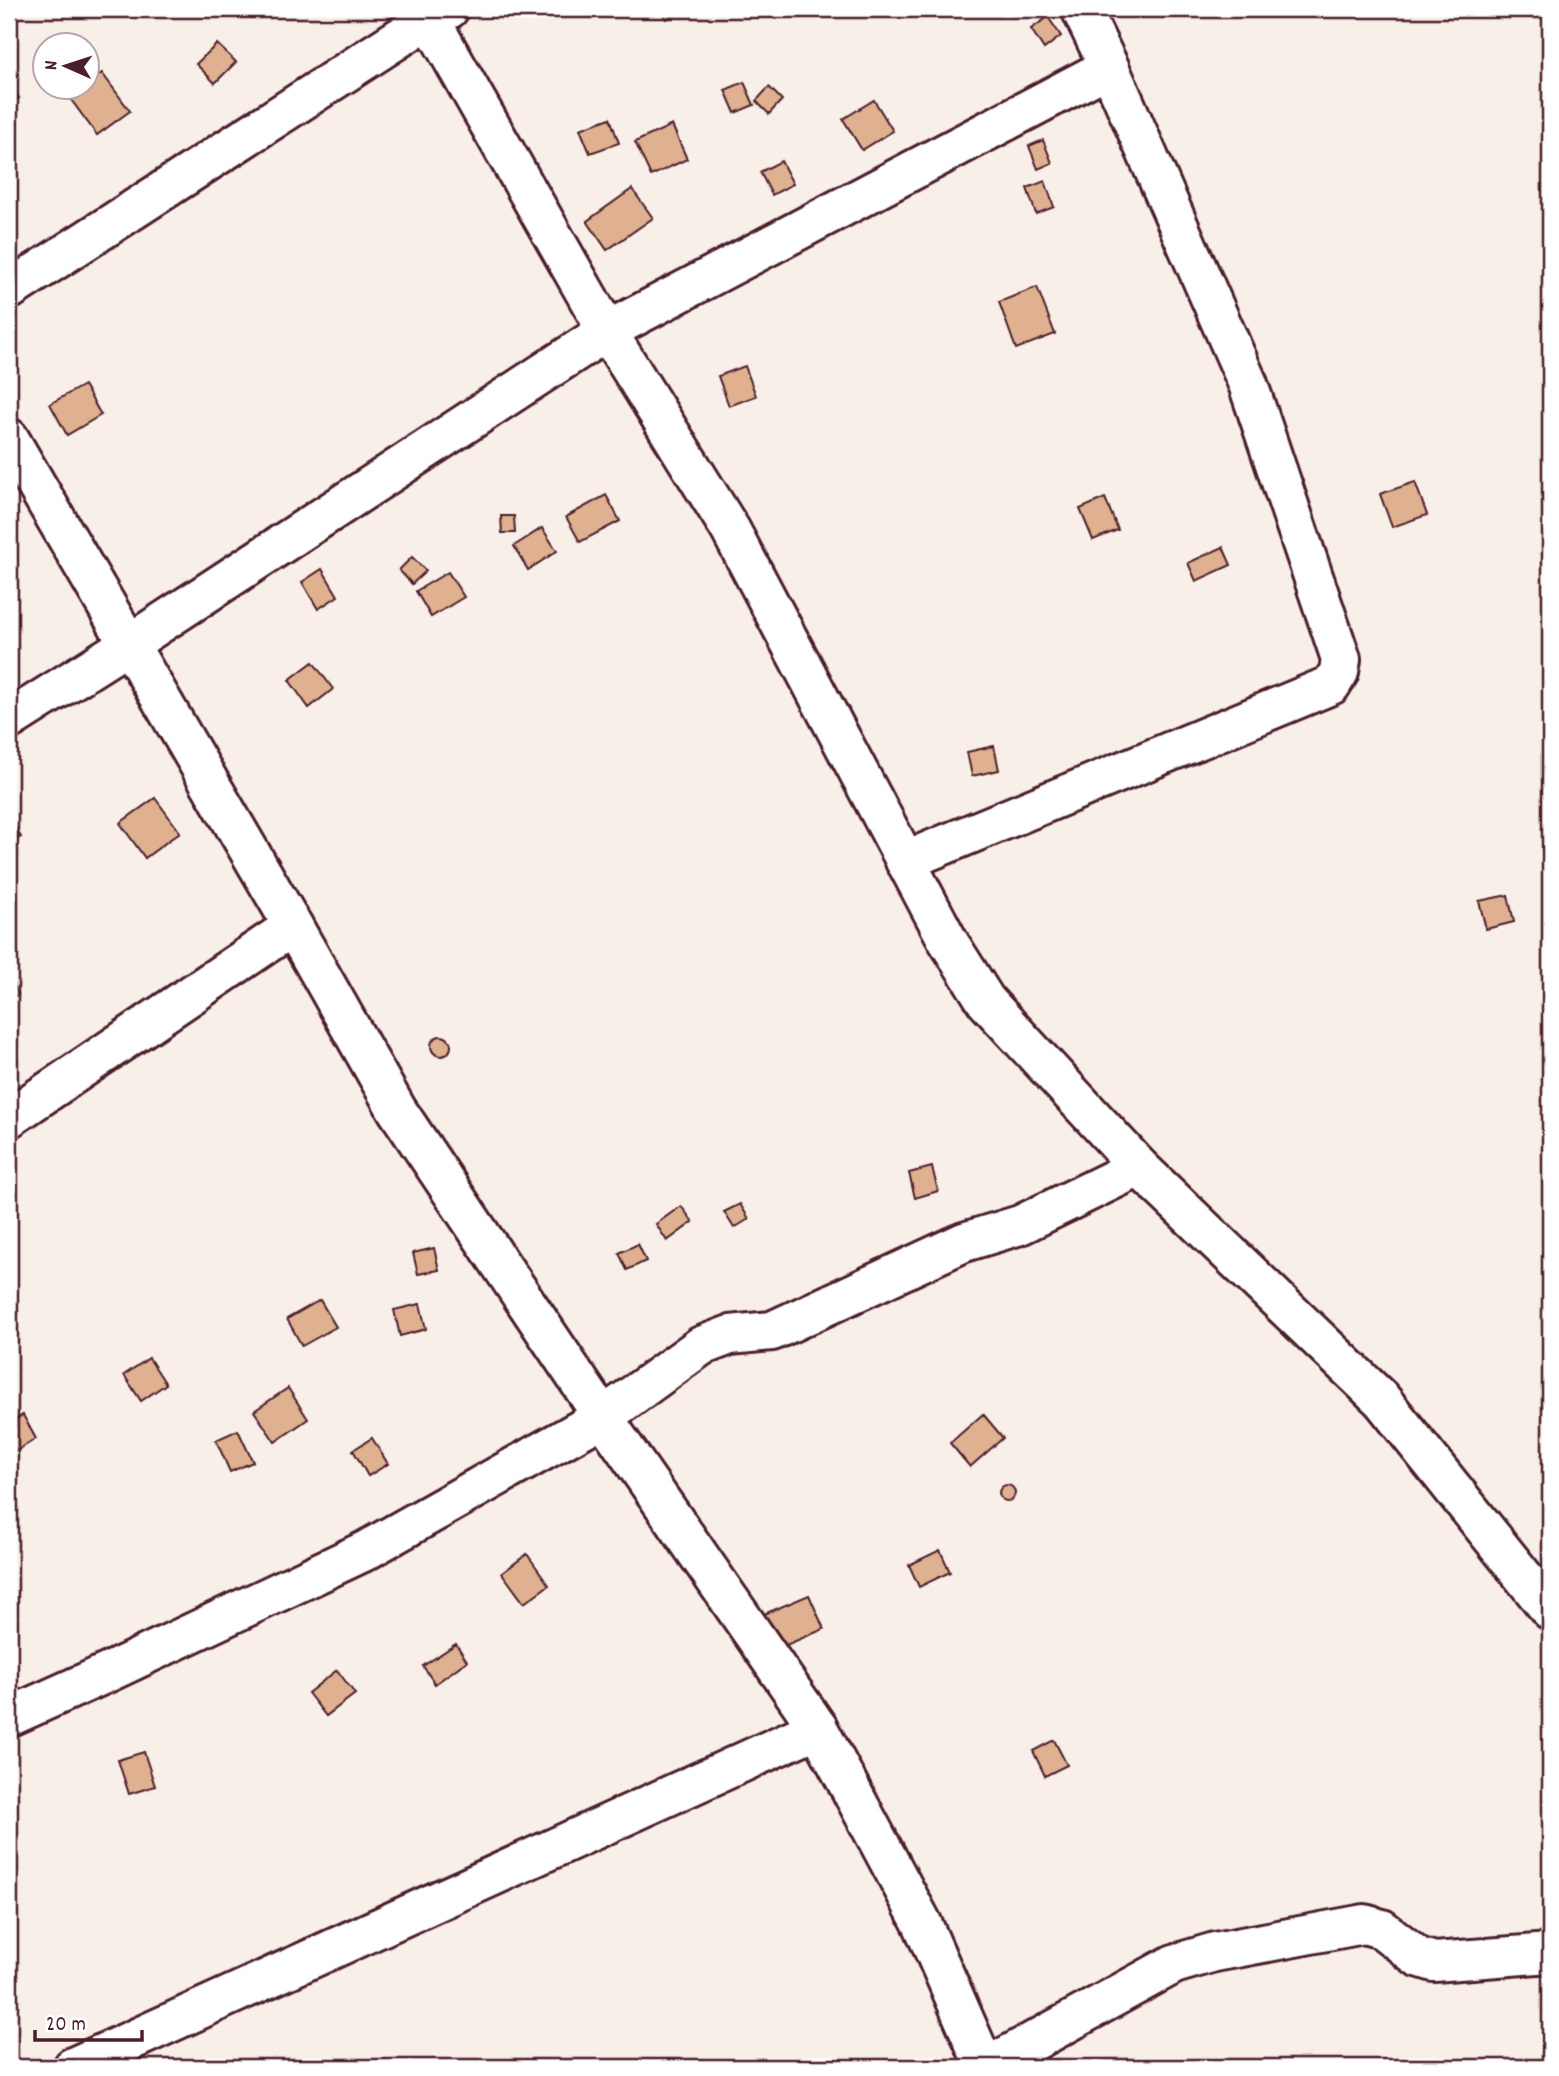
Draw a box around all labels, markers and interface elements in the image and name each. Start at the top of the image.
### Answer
north arrow [32,32,102,102]
text: N [39,60,66,71]
scale bar [35,1999,142,2043]
text: 20 m [46,2011,86,2041]

